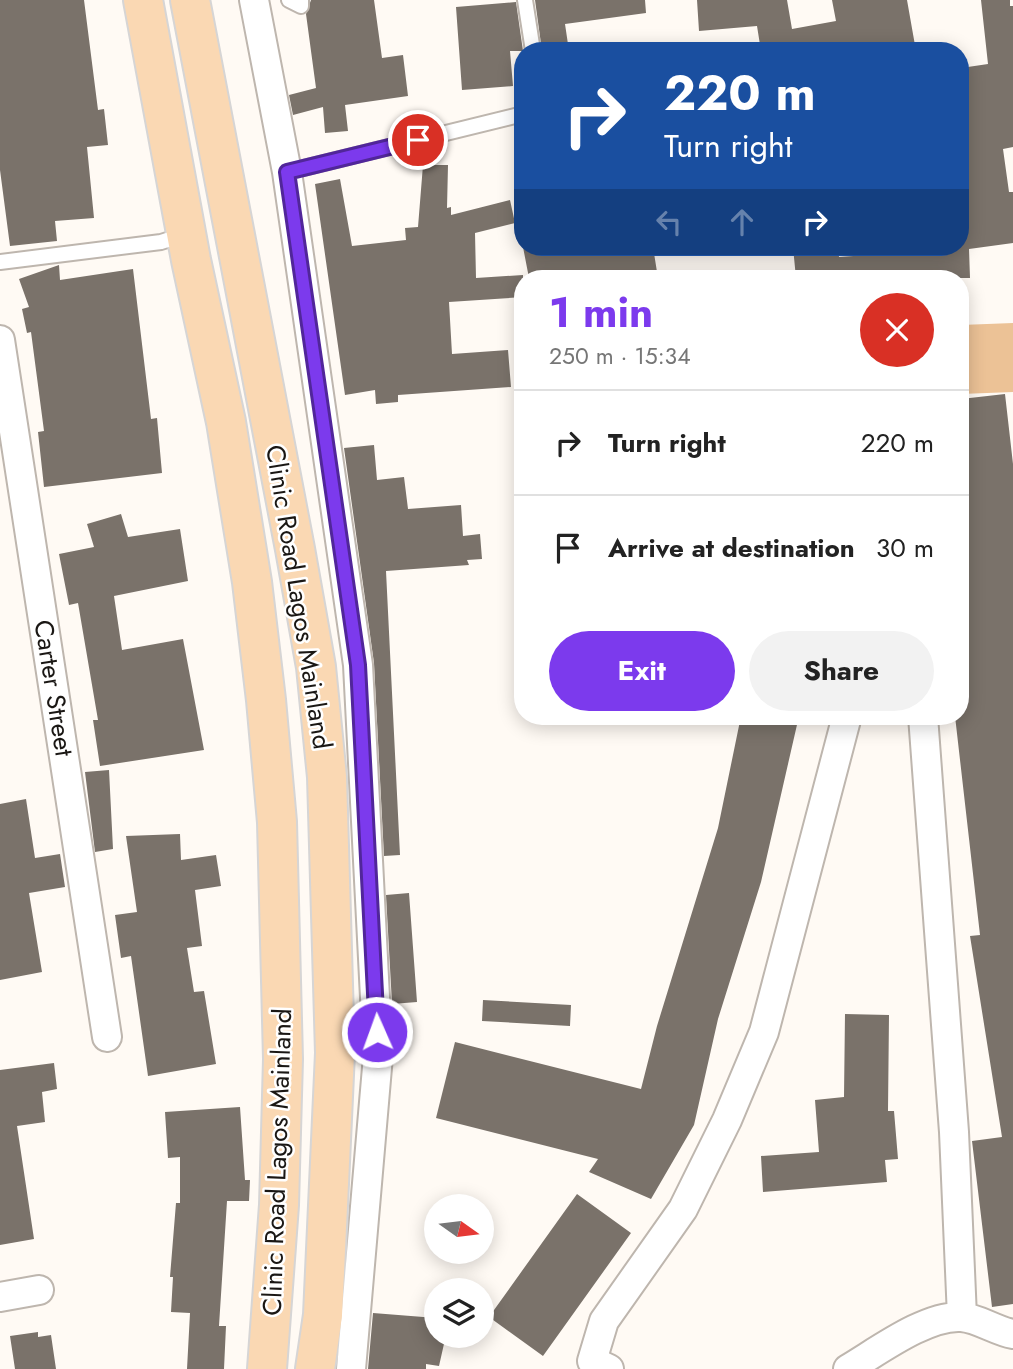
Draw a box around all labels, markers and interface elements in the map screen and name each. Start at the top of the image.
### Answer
text: 220 m [664,58,816,128]
icon: right [549,70,640,161]
pin [388,110,448,170]
icon: arrive [399,121,437,159]
text: Turn right [664,123,793,169]
icon: left [650,203,688,241]
icon: ahead [723,203,761,241]
icon: right [796,203,834,241]
text: 1 min [549,282,653,343]
button: close [860,293,934,367]
text: 250 m · 15:34 [549,339,691,373]
icon: right [549,424,587,462]
text: Turn right [608,424,726,462]
text: 220 m [861,424,934,462]
street label: Clinic Road Lagos Mainland [256,442,342,752]
icon: arrive [549,529,587,567]
text: Arrive at destination [608,529,855,567]
text: 30 m [876,529,934,567]
street label: Carter Street [24,617,84,760]
button: Exit [549,631,735,711]
button: Share [749,631,934,711]
position arrow [340,995,414,1069]
street label: Clinic Road Lagos Mainland [253,1008,301,1316]
north arrow [424,1194,494,1264]
map controls [424,1194,494,1348]
button: layers [424,1278,494,1348]

